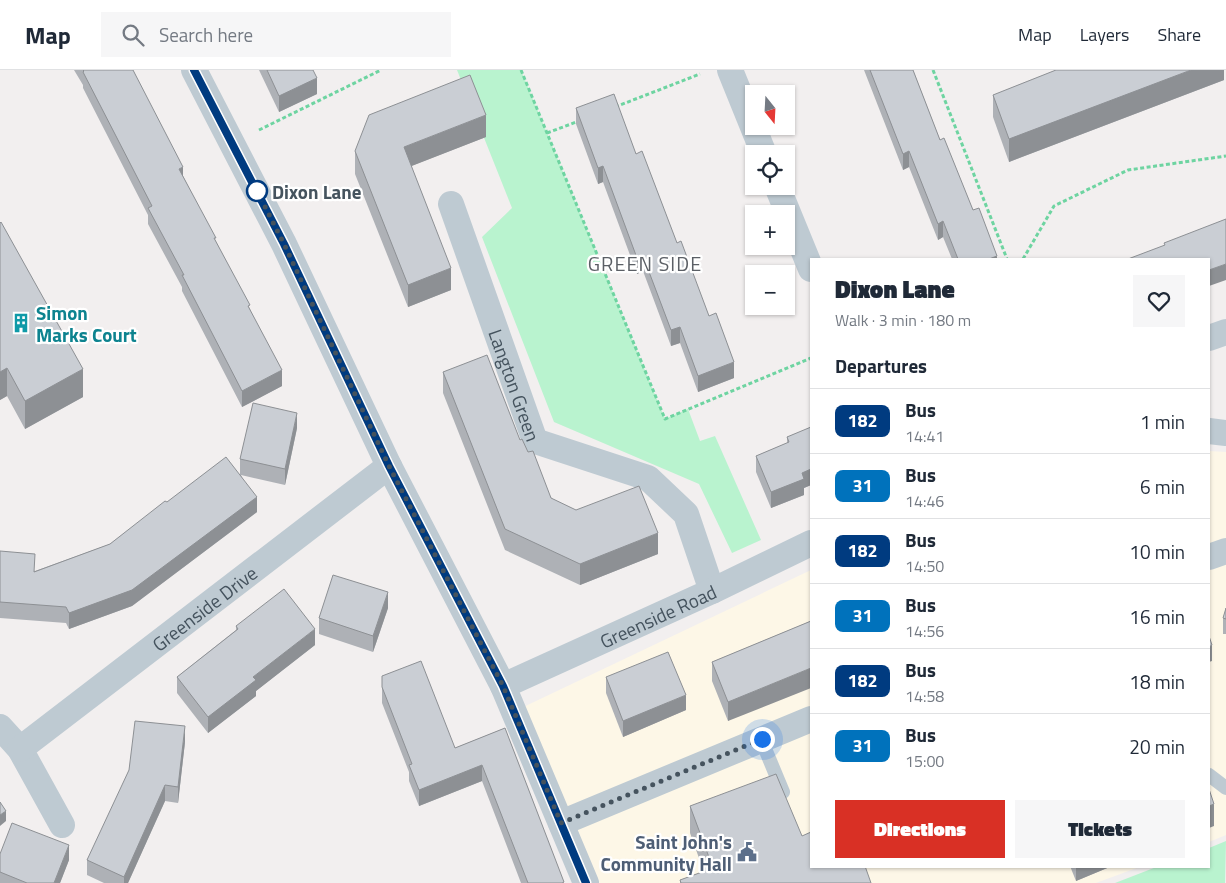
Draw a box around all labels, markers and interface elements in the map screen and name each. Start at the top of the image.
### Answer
search box [101,12,451,57]
text: Map [25,17,71,53]
text: Search here [159,20,253,49]
icon: search [119,21,147,49]
text: Map [1018,21,1052,48]
text: Layers [1080,21,1129,48]
text: Share [1157,21,1201,48]
north arrow [745,85,795,135]
map controls [745,85,795,315]
button: locate [745,145,795,195]
place label: Dixon Lane [272,177,362,206]
marker: Dixon Lane [246,180,268,202]
button: + [745,205,795,255]
district label: GREEN SIDE [588,248,702,279]
button: − [745,265,795,315]
text: Dixon Lane [835,271,955,307]
button: heart [1133,275,1185,327]
place label: Simon Marks Court [36,298,137,349]
text: Walk · 3 min · 180 m [835,308,971,332]
building icon: Simon Marks Court [10,312,32,334]
street label: Langton Green [482,325,548,445]
text: Departures [835,351,927,380]
text: Bus [905,395,936,424]
text: 182 [847,407,878,434]
text: 1 min [1140,407,1185,436]
text: 14:41 [905,424,944,448]
text: Bus [905,460,936,489]
text: 31 [852,472,873,499]
text: 6 min [1140,472,1185,501]
text: 14:46 [905,489,944,513]
text: Bus [905,525,936,554]
text: 182 [847,537,878,564]
text: 10 min [1129,537,1185,566]
text: 14:50 [905,554,944,578]
street label: Greenside Drive [145,558,263,658]
street label: Greenside Road [595,576,721,655]
text: Bus [905,590,936,619]
text: 31 [852,602,873,629]
text: 16 min [1129,602,1185,631]
text: 14:56 [905,619,944,643]
text: Bus [905,655,936,684]
text: 182 [847,667,878,694]
text: 18 min [1129,667,1185,696]
text: 14:58 [905,684,944,708]
text: Bus [905,720,936,749]
your location [750,727,775,752]
text: 31 [852,732,873,759]
text: 20 min [1129,732,1185,761]
text: 15:00 [905,749,944,773]
button: Directions [835,800,1005,858]
button: Tickets [1015,800,1185,858]
place label: Saint John's Community Hall [601,827,732,878]
public building icon: Saint John's Community Hall [736,841,758,863]

